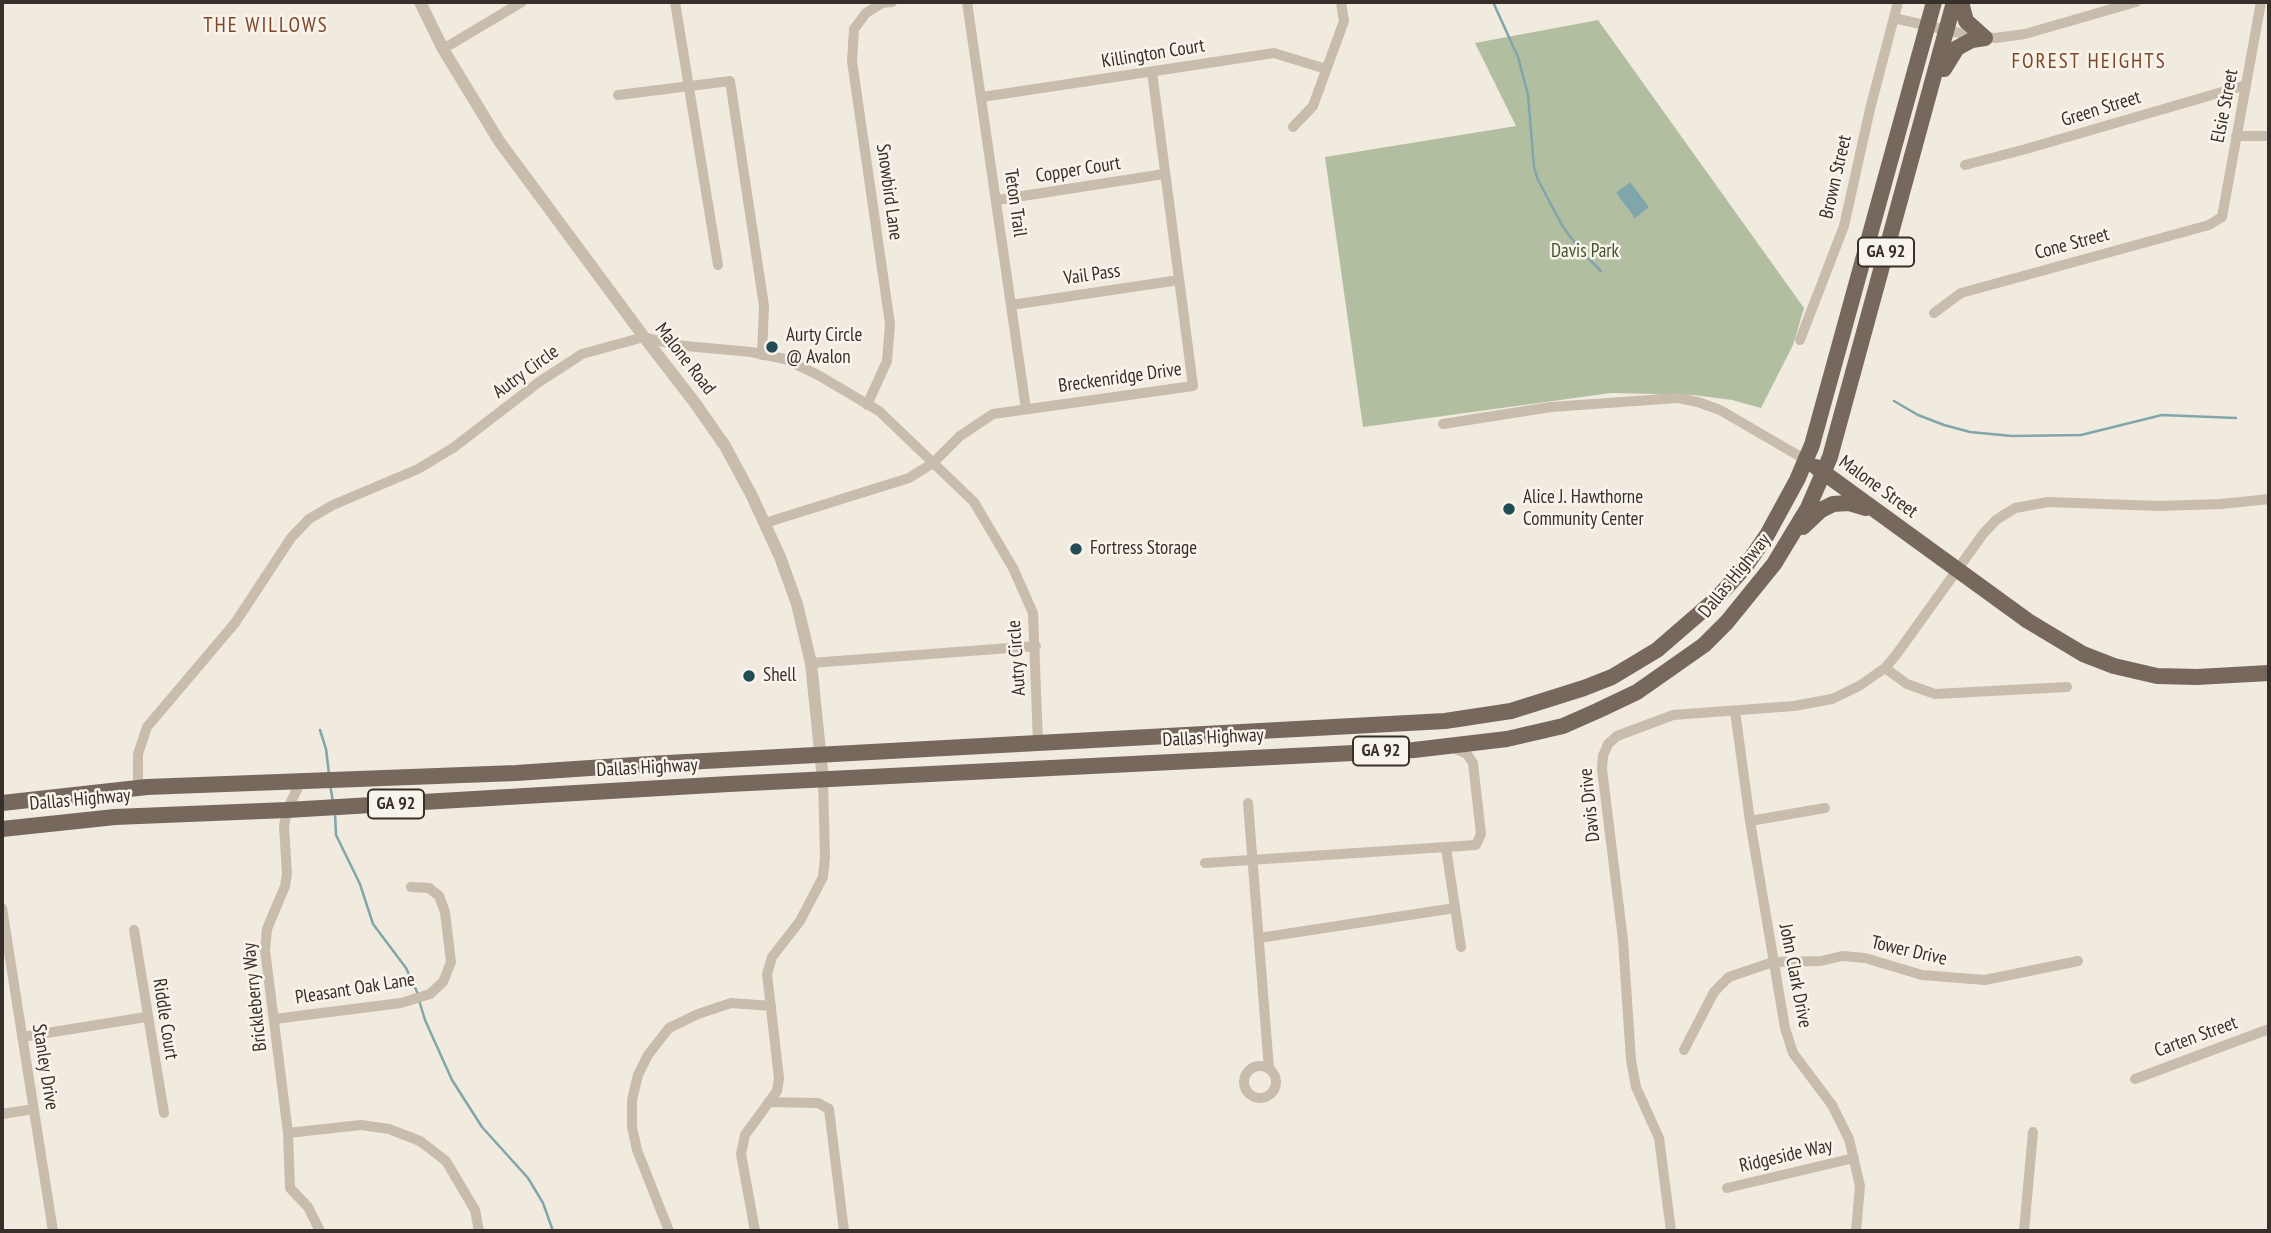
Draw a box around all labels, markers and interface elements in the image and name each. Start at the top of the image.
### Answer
district label: THE WILLOWS [205,13,327,39]
street label: Killington Court [1100,35,1206,73]
district label: FOREST HEIGHTS [2013,49,2165,75]
street label: Elsie Street [2207,67,2243,145]
street label: Green Street [2059,86,2143,132]
street label: Brown Street [1815,133,1857,221]
street label: Snowbird Lane [871,142,907,242]
street label: Copper Court [1034,152,1122,188]
street label: Teton Trail [999,168,1031,238]
street label: Cone Street [2032,223,2112,265]
road number: GA 92 [1858,238,1914,266]
park label: Davis Park [1551,241,1619,263]
street label: Vail Pass [1062,260,1122,290]
street label: Malone Road [650,319,720,399]
place label: Aurty Circle @ Avalon [786,325,862,369]
marker: Aurty Circle @ Avalon [764,339,780,355]
street label: Autry Circle [489,340,563,404]
street label: Breckenridge Drive [1057,358,1183,398]
street label: Malone Street [1834,451,1922,523]
place label: Alice J. Hawthorne Community Center [1523,487,1644,531]
marker: Alice J. Hawthorne Community Center [1501,501,1517,517]
street label: Dallas Highway [1694,529,1776,623]
place label: Fortress Storage [1090,538,1197,560]
marker: Fortress Storage [1068,541,1084,557]
street label: Autry Circle [1003,619,1031,697]
place label: Shell [763,665,796,687]
marker: Shell [741,668,757,684]
street label: Dallas Highway [1162,724,1264,752]
road number: GA 92 [1353,736,1409,766]
street label: Dallas Highway [596,754,698,782]
street label: Davis Drive [1575,767,1605,843]
street label: Dallas Highway [29,784,131,816]
road number: GA 92 [368,790,424,818]
street label: John Clark Drive [1774,922,1816,1030]
street label: Tower Drive [1869,931,1949,971]
street label: Brickleberry Way [238,941,272,1053]
street label: Pleasant Oak Lane [294,968,416,1010]
street label: Riddle Court [147,977,183,1061]
street label: Carten Street [2152,1012,2240,1062]
street label: Stanley Drive [27,1022,63,1112]
street label: Ridgeside Way [1737,1134,1835,1178]

